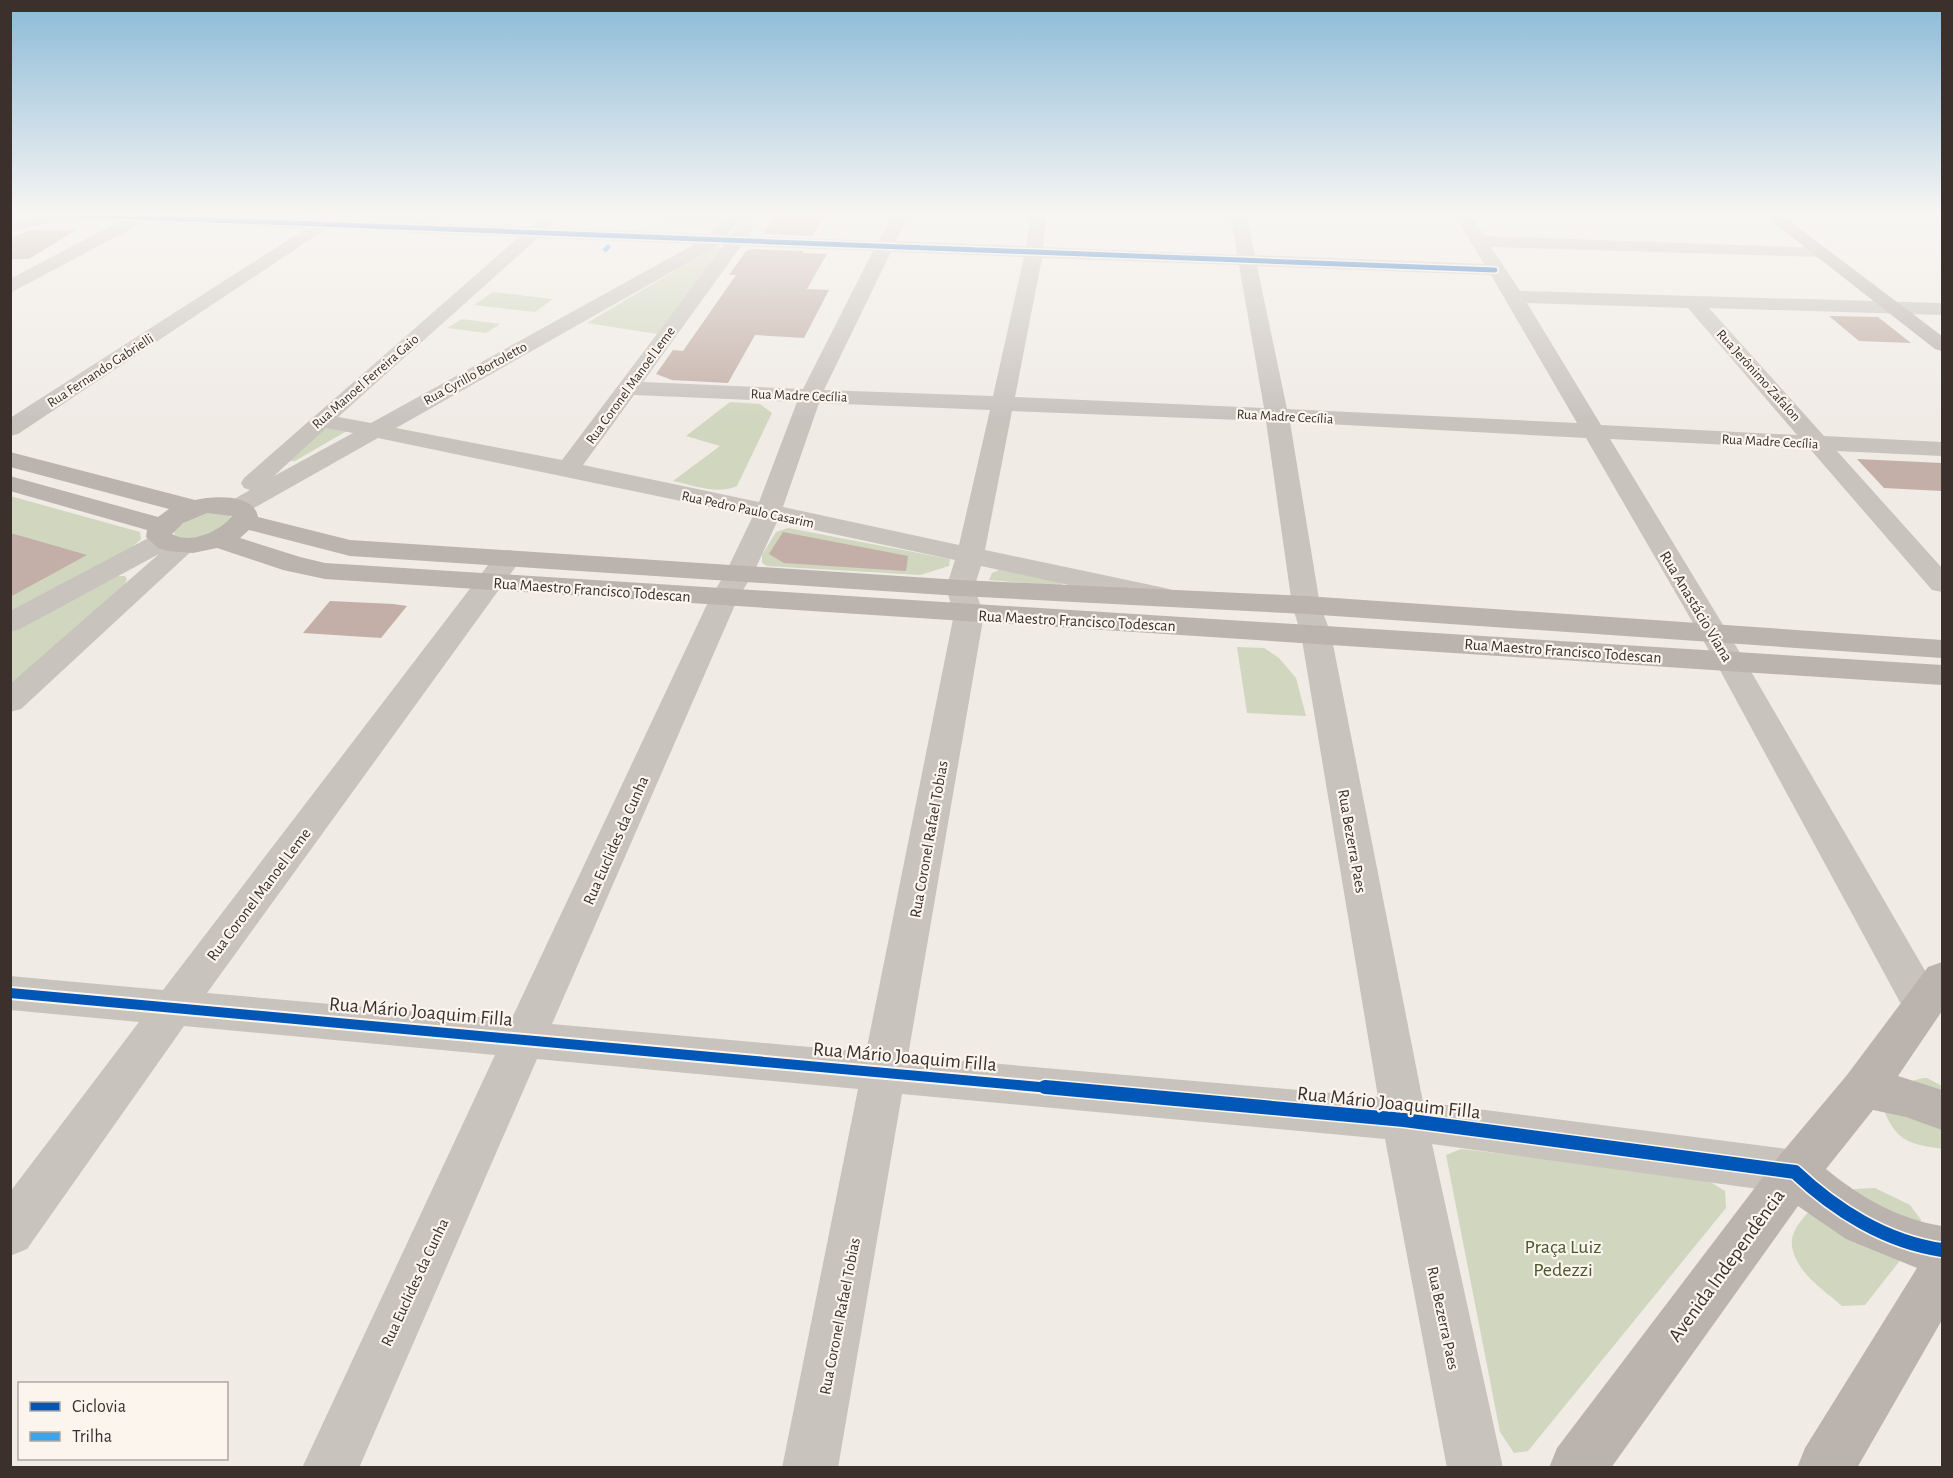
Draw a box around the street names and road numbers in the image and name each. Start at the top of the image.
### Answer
street label: Rua Coronel Manoel Leme [584,324,678,447]
street label: Rua Jerônimo Zafalon [1714,327,1803,424]
street label: Rua Fernando Gabrielli [45,331,156,410]
street label: Rua Manoel Ferreira Gaio [310,332,422,432]
street label: Rua Cyrillo Bortoletto [421,340,530,408]
street label: Rua Madre Cecília [750,387,848,405]
street label: Rua Madre Cecília [1236,407,1334,427]
street label: Rua Madre Cecília [1721,432,1819,452]
street label: Rua Pedro Paulo Casarim [680,489,815,531]
street label: Rua Anastácio Viana [1657,548,1735,665]
street label: Rua Maestro Francisco Todescan [493,575,691,605]
street label: Rua Maestro Francisco Todescan [978,608,1176,634]
street label: Rua Maestro Francisco Todescan [1464,636,1662,666]
street label: Rua Coronel Rafael Tobias [907,759,951,919]
street label: Rua Euclides da Cunha [580,774,651,907]
street label: Rua Bezerra Paes [1335,788,1369,894]
street label: Rua Coronel Manoel Leme [204,825,314,964]
street label: Rua Mário Joaquim Filla [328,994,514,1030]
street label: Rua Mário Joaquim Filla [812,1039,998,1075]
street label: Rua Mário Joaquim Filla [1296,1083,1482,1123]
street label: Avenida Independência [1665,1186,1789,1346]
street label: Rua Euclides da Cunha [378,1216,452,1349]
street label: Rua Coronel Rafael Tobias [817,1236,863,1396]
street label: Rua Bezerra Paes [1424,1265,1462,1371]

